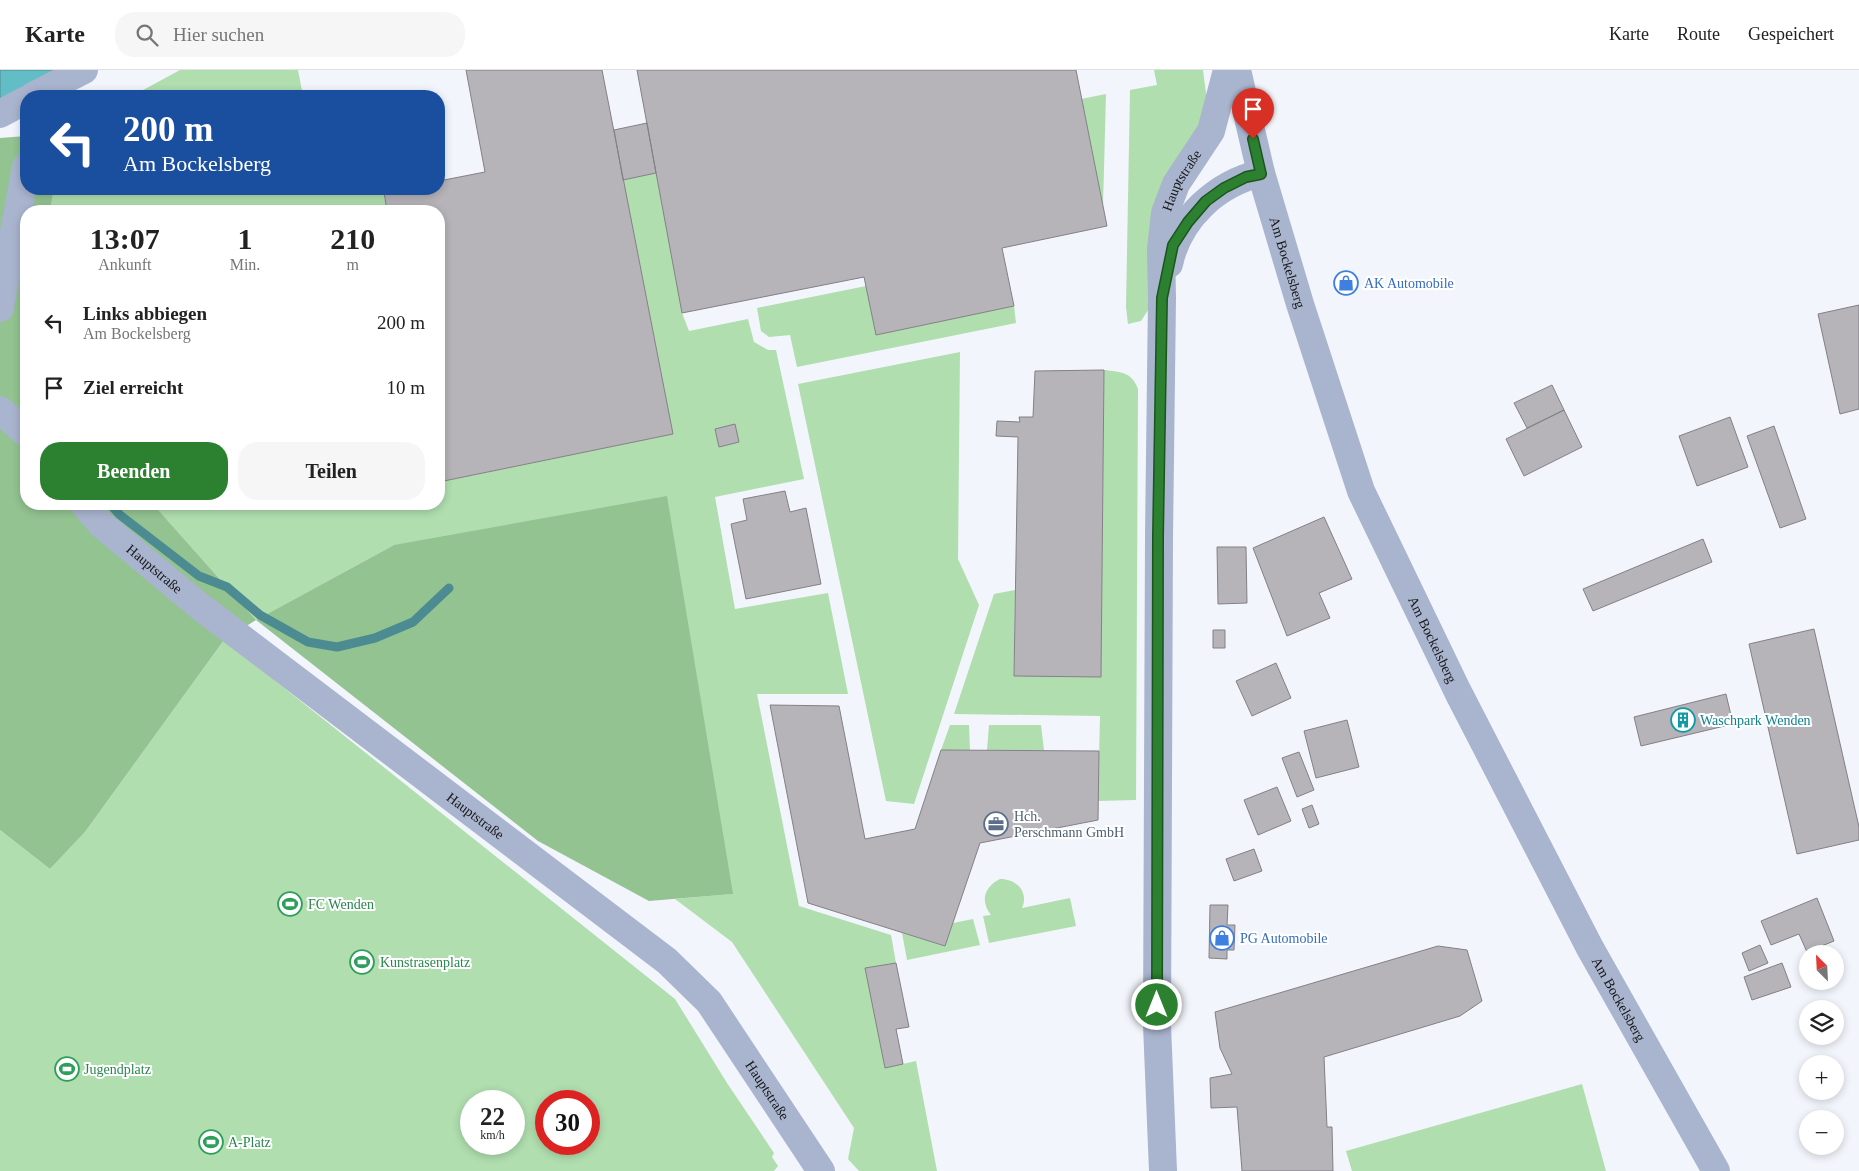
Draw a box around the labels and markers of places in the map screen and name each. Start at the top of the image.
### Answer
pin [1232,88,1274,139]
shop icon: AK Automobile [1333,270,1359,296]
place label: AK Automobile [1364,276,1454,291]
building icon: Waschpark Wenden [1670,707,1696,733]
place label: Waschpark Wenden [1700,713,1811,728]
place label: Hch. Perschmann GmbH [1014,809,1124,840]
office icon: Hch. Perschmann GmbH [983,811,1009,837]
sports icon: FC Wenden [277,891,303,917]
place label: FC Wenden [308,897,374,912]
shop icon: PG Automobile [1209,925,1235,951]
place label: PG Automobile [1240,931,1328,946]
sports icon: Kunstrasenplatz [349,949,375,975]
place label: Kunstrasenplatz [380,955,470,970]
sports icon: Jugendplatz [54,1056,80,1082]
place label: Jugendplatz [84,1062,151,1077]
sports icon: A-Platz [198,1129,224,1155]
place label: A-Platz [228,1135,271,1150]

